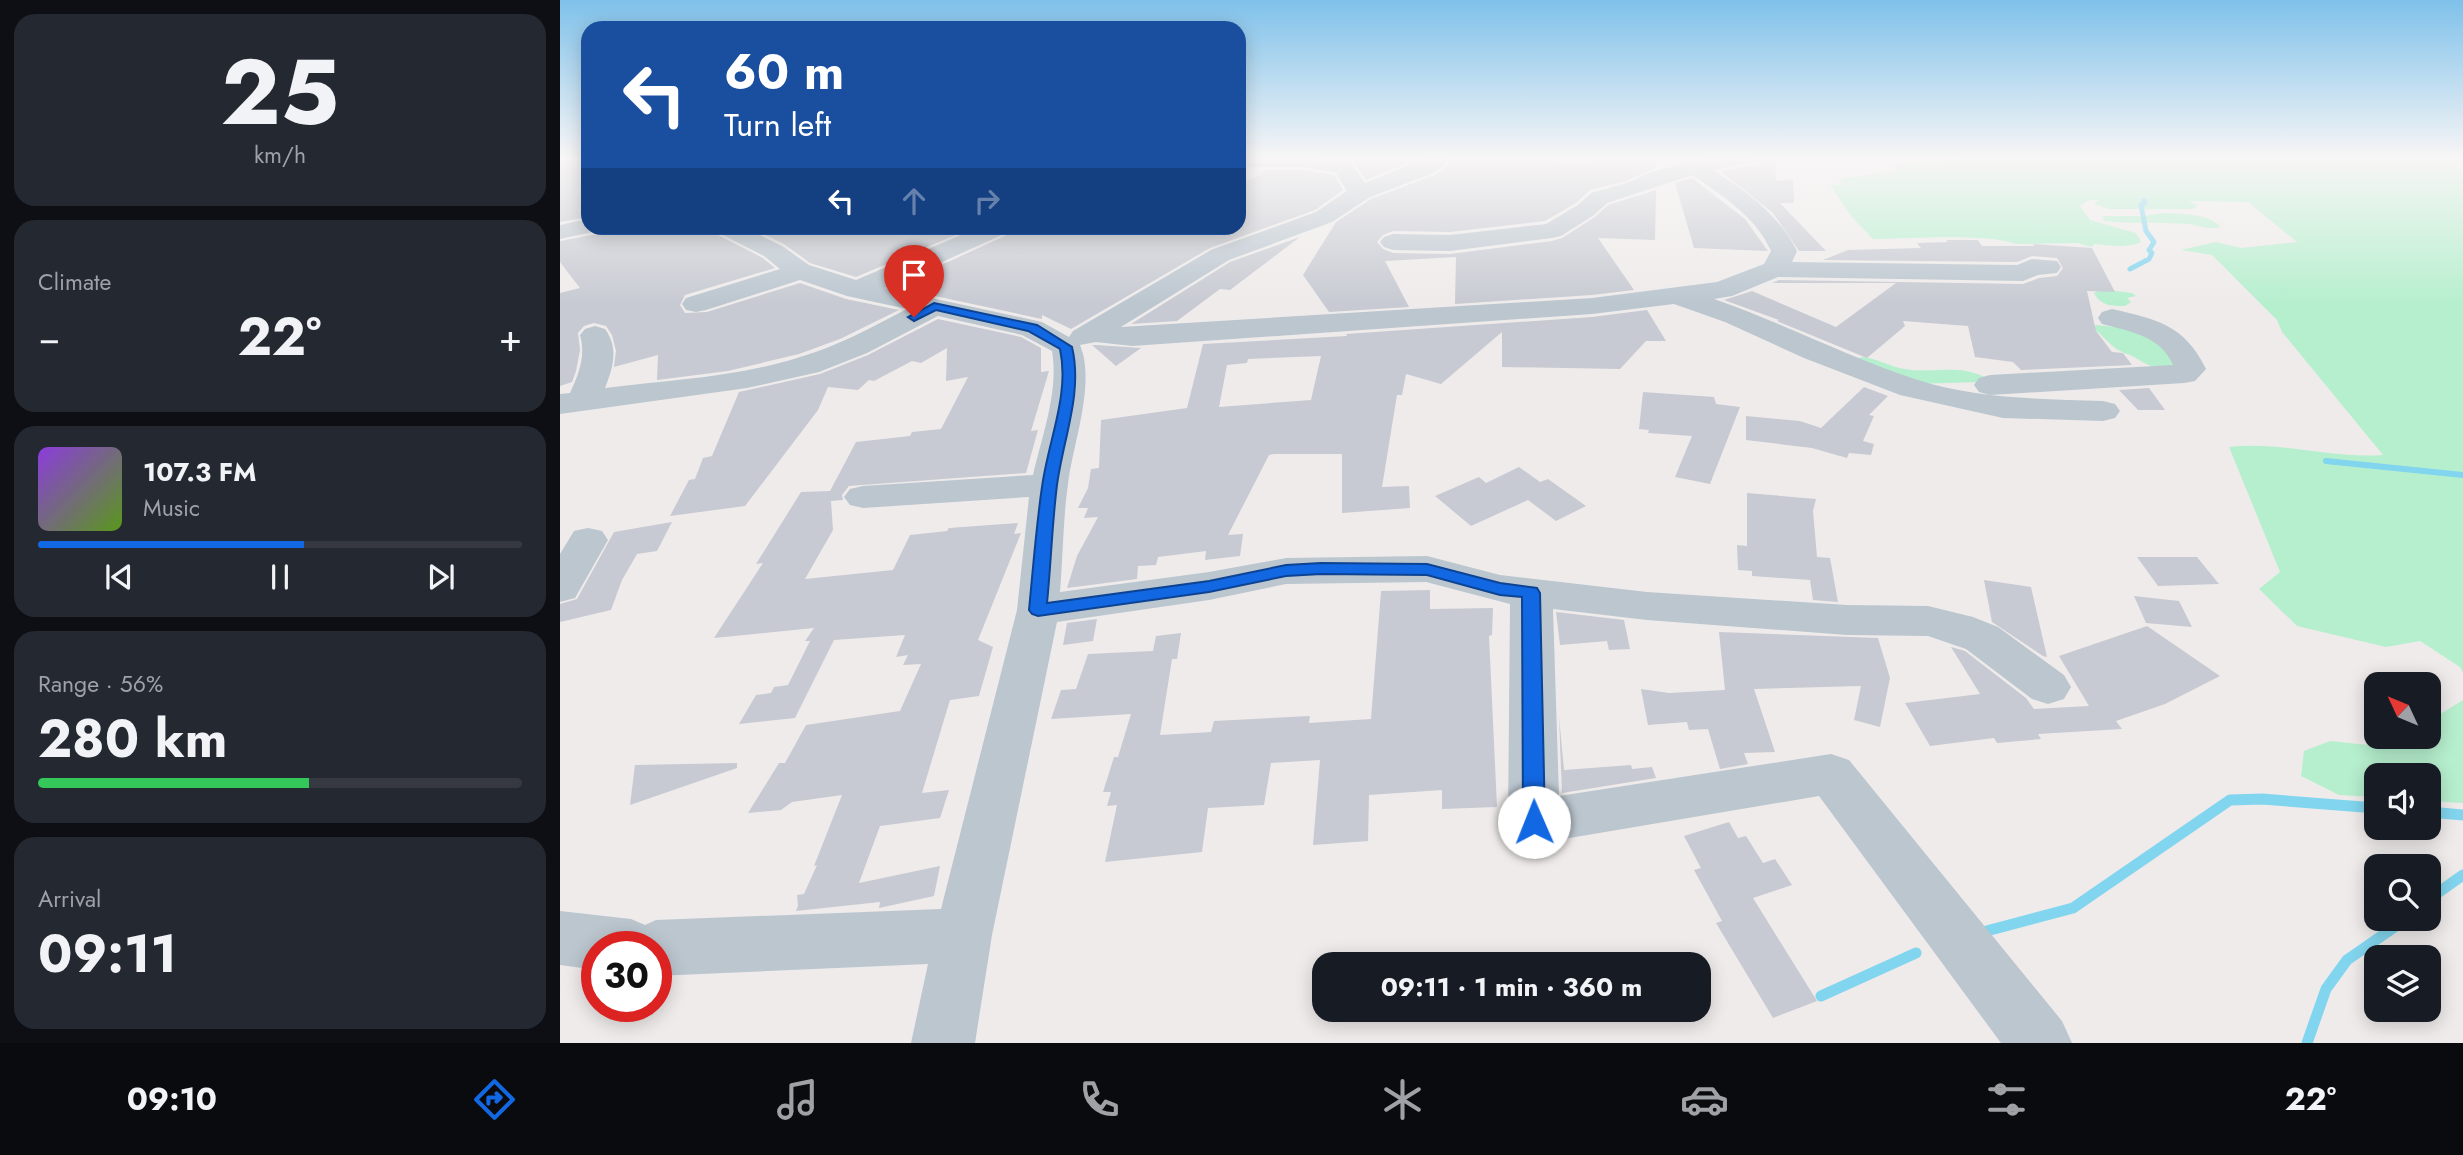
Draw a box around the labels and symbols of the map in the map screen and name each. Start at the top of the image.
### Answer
pin [884,245,944,317]
north arrow [2364,672,2441,749]
position arrow [1497,785,1571,859]
speed limit sign: 30 [581,931,672,1022]

